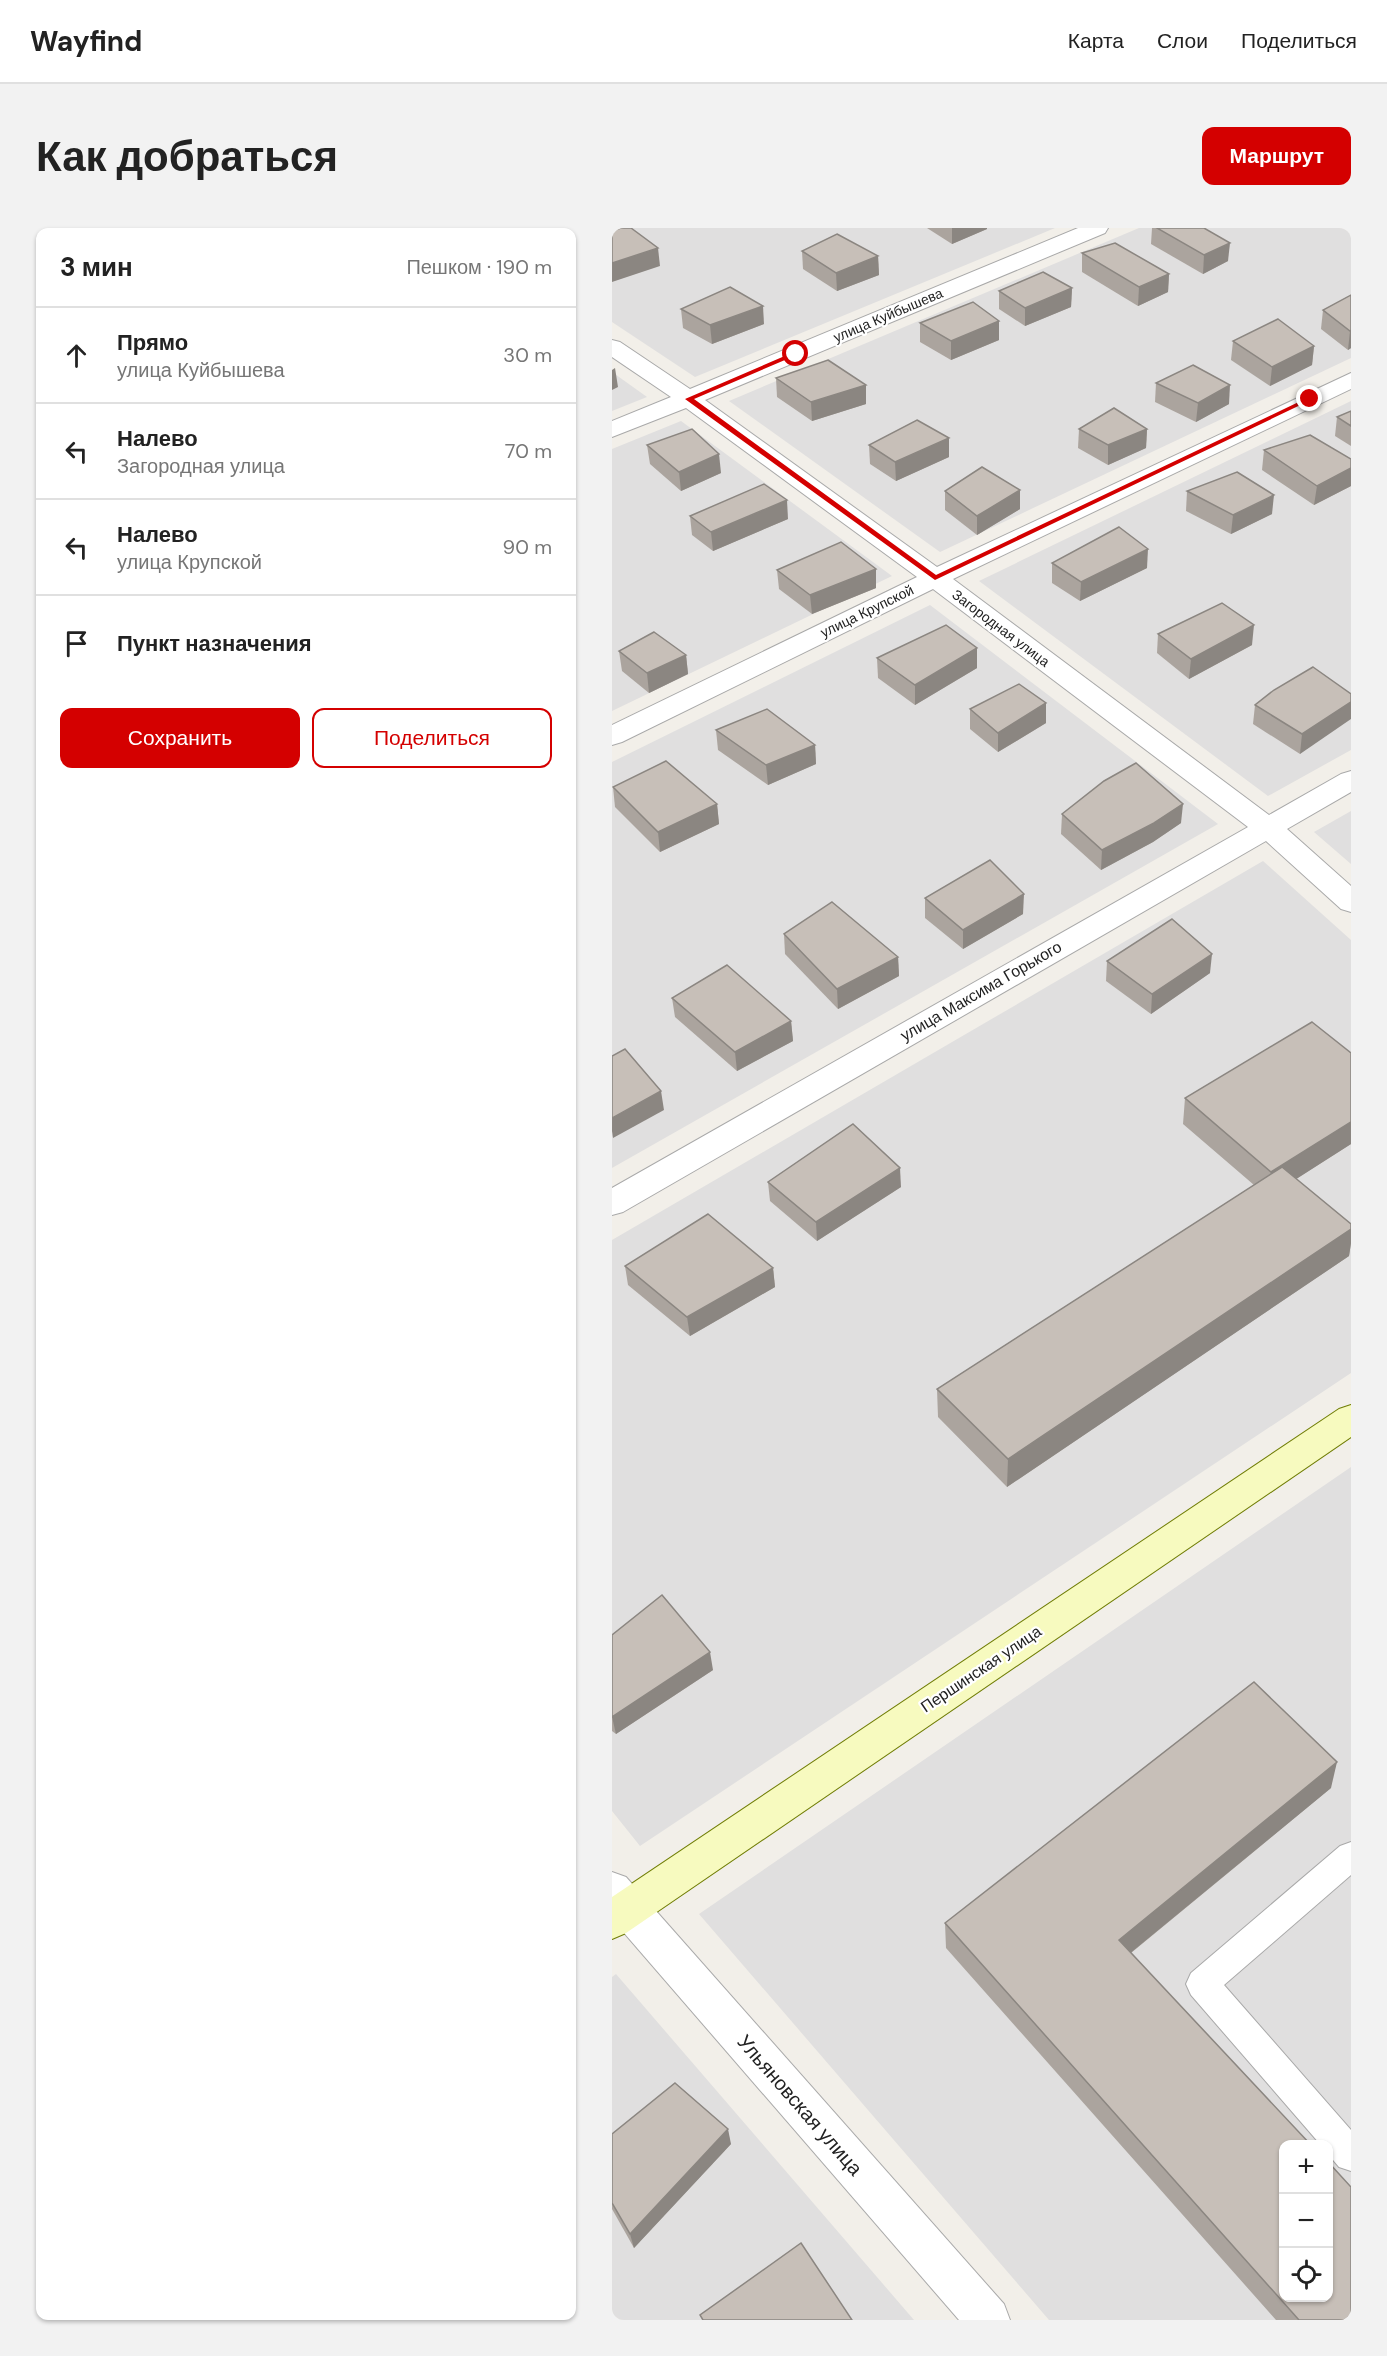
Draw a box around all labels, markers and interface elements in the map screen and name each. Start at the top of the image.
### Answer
text: Wayfind [30,23,142,60]
text: Карта [1068,27,1124,55]
text: Слои [1157,27,1208,55]
text: Поделиться [1241,27,1357,55]
button: Маршрут [1202,127,1351,185]
text: Как добраться [36,129,338,184]
text: 3 мин [60,250,133,284]
text: Пешком · 190 m [406,254,552,280]
street label: улица Куйбышева [830,284,946,346]
text: Прямо [117,328,188,357]
icon: ahead [60,339,93,372]
route start [782,340,808,366]
text: 30 m [503,342,552,368]
text: улица Куйбышева [117,357,285,383]
route end [1296,385,1322,411]
text: Налево [117,424,198,453]
icon: left [60,435,93,468]
text: 70 m [505,438,552,464]
text: Загородная улица [117,453,285,479]
text: Налево [117,520,198,549]
icon: left [60,531,93,564]
text: 90 m [503,534,552,560]
text: улица Крупской [117,549,262,575]
street label: улица Крупской [817,581,917,641]
street label: Загородная улица [949,585,1054,671]
icon: arrive [60,627,93,660]
text: Пункт назначения [117,629,312,658]
button: Сохранить [60,708,300,768]
button: Поделиться [312,708,552,768]
street label: улица Максима Горького [896,936,1066,1046]
street label: Першинская улица [917,1621,1045,1717]
street label: Ульяновская улица [732,2029,869,2181]
map controls [1279,2140,1333,2302]
button: + [1279,2140,1333,2194]
button: − [1279,2194,1333,2248]
button: locate [1279,2248,1333,2302]

